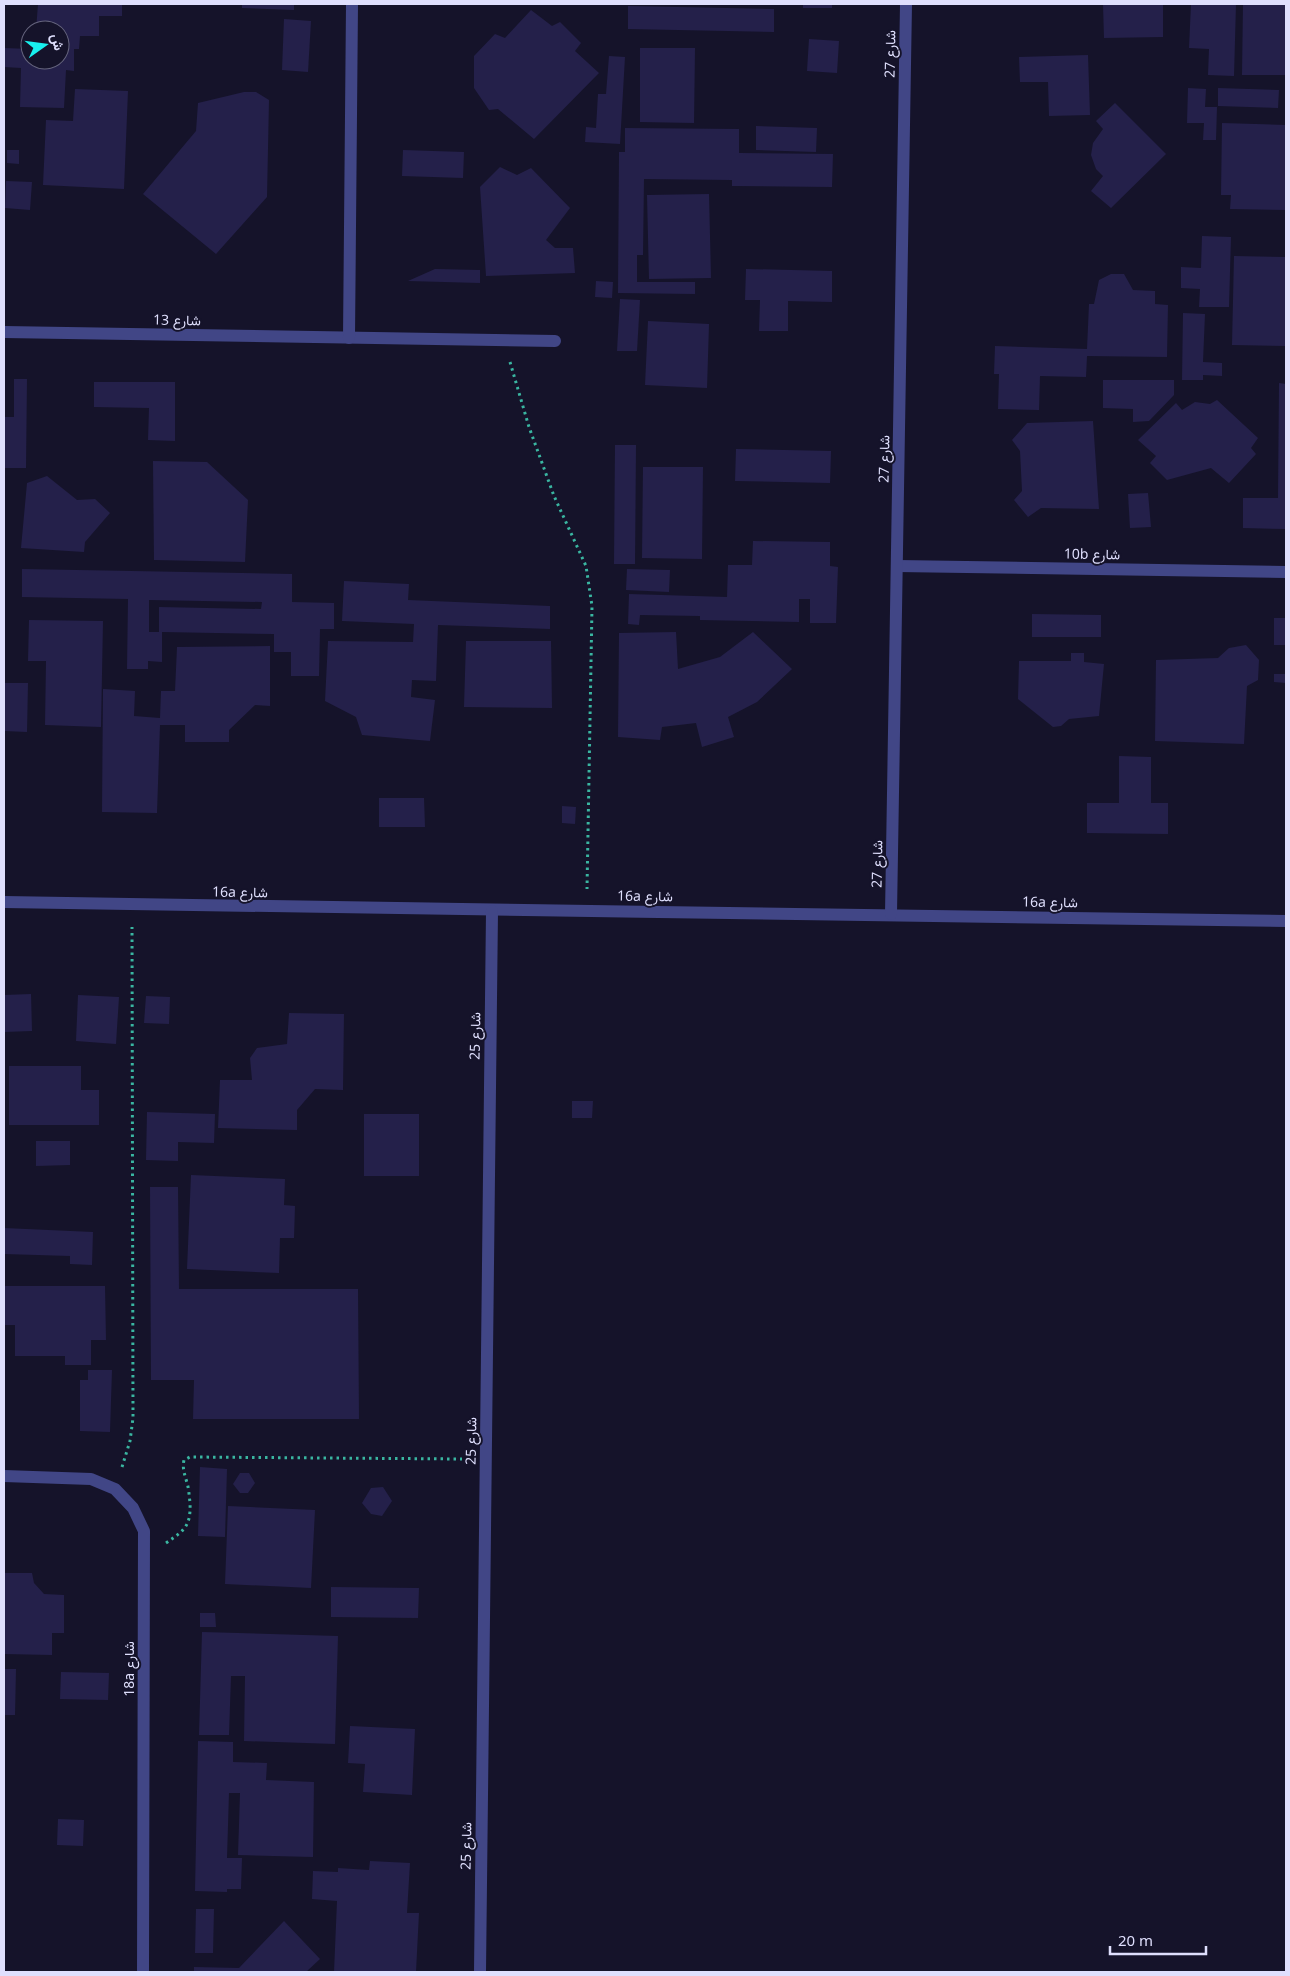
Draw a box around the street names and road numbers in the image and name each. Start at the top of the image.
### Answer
street label: شارع 27 [880,30,901,78]
street label: شارع 13 [153,310,201,331]
street label: شارع 27 [874,435,895,483]
street label: 10b شارع [1064,544,1120,565]
street label: شارع 27 [867,840,888,888]
street label: 16a شارع [212,882,268,903]
street label: 16a شارع [617,886,673,907]
street label: 16a شارع [1022,892,1078,913]
street label: شارع 25 [465,1012,486,1060]
street label: شارع 25 [461,1417,482,1465]
street label: 18a شارع [119,1641,140,1697]
street label: شارع 25 [456,1822,477,1870]

